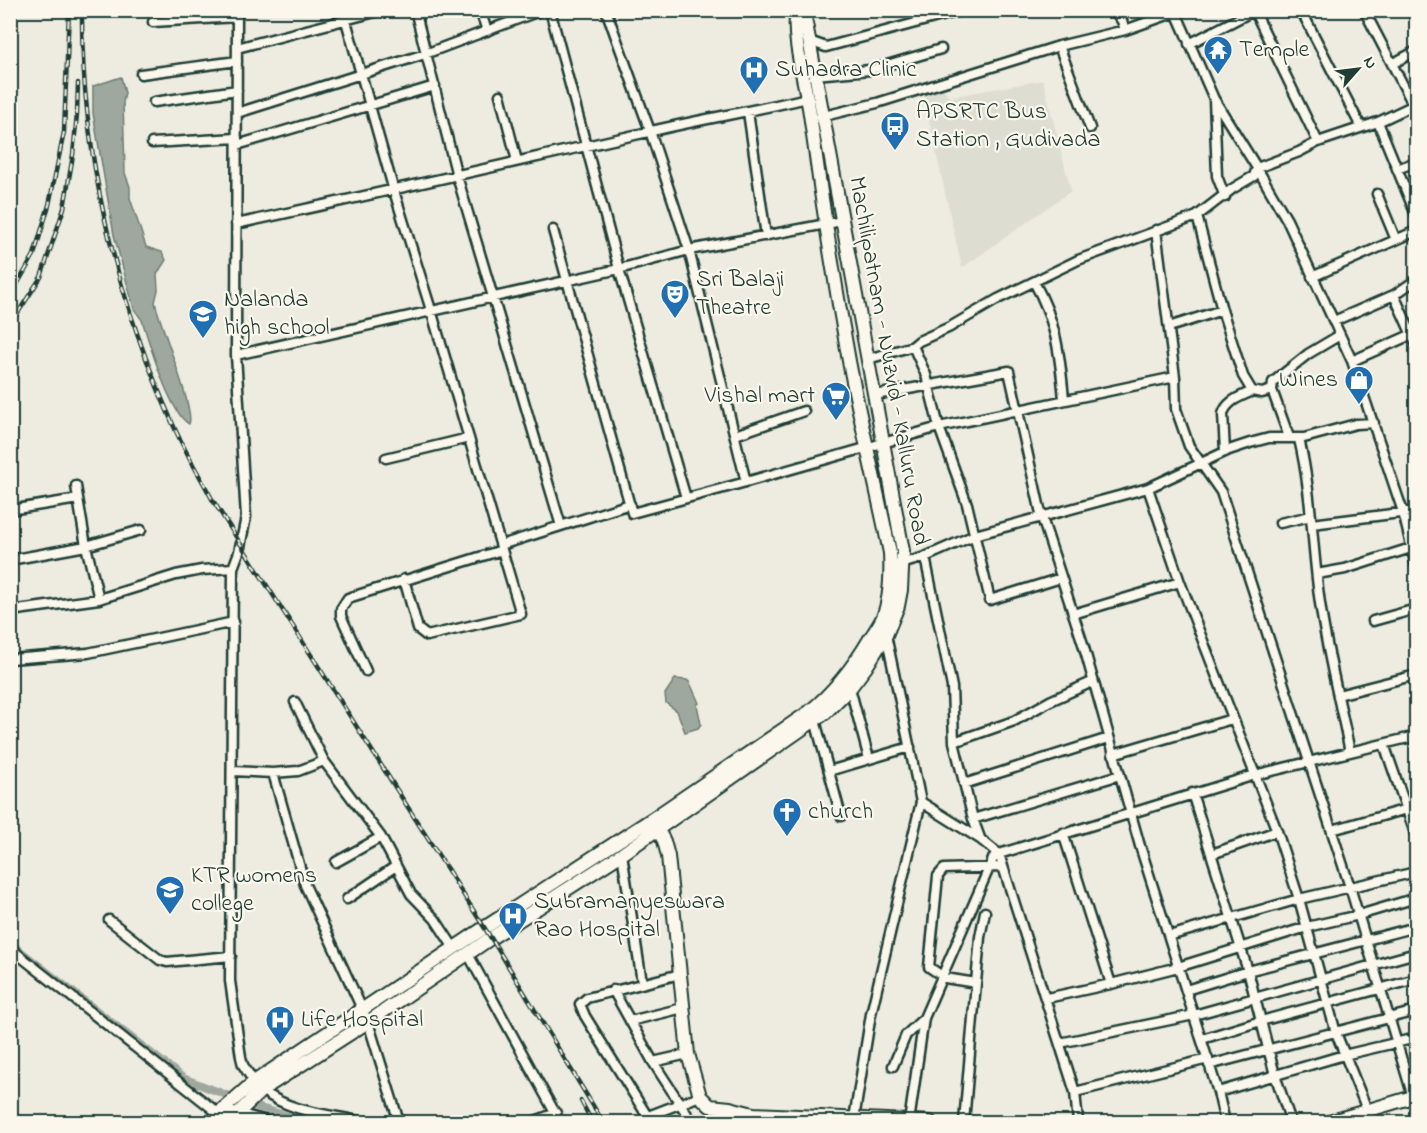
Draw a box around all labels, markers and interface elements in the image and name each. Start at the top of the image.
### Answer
place label: Temple [1239,33,1309,68]
temple icon: Temple [1202,34,1234,76]
north arrow [1328,39,1388,99]
text: N [1356,52,1383,73]
place label: Suhadra Clinic [775,53,917,88]
hospital icon: Suhadra Clinic [738,54,770,96]
place label: APSRTC Bus Station , Gudivada [916,95,1100,158]
bus stop icon: APSRTC Bus Station , Gudivada [879,110,911,152]
street label: Machilipatnam - Nuzvid - Kalluru Road [838,174,938,549]
place label: Sri Balaji Theatre [696,263,784,326]
theatre icon: Sri Balaji Theatre [659,278,691,320]
place label: Nalanda high school [224,283,330,346]
school or university icon: Nalanda high school [187,298,219,340]
place label: Wines [1279,363,1338,398]
shop icon: Wines [1343,364,1375,406]
place label: Vishal mart [704,379,815,414]
supermarket icon: Vishal mart [820,380,852,422]
place label: church [808,795,873,830]
church icon: church [771,796,803,838]
place label: KTR womens college [191,859,317,922]
school or university icon: KTR womens college [154,874,186,916]
place label: Subramanyeswara Rao Hospital [534,885,725,948]
hospital icon: Subramanyeswara Rao Hospital [497,900,529,942]
place label: Life Hospital [301,1003,423,1038]
hospital icon: Life Hospital [264,1004,296,1046]

